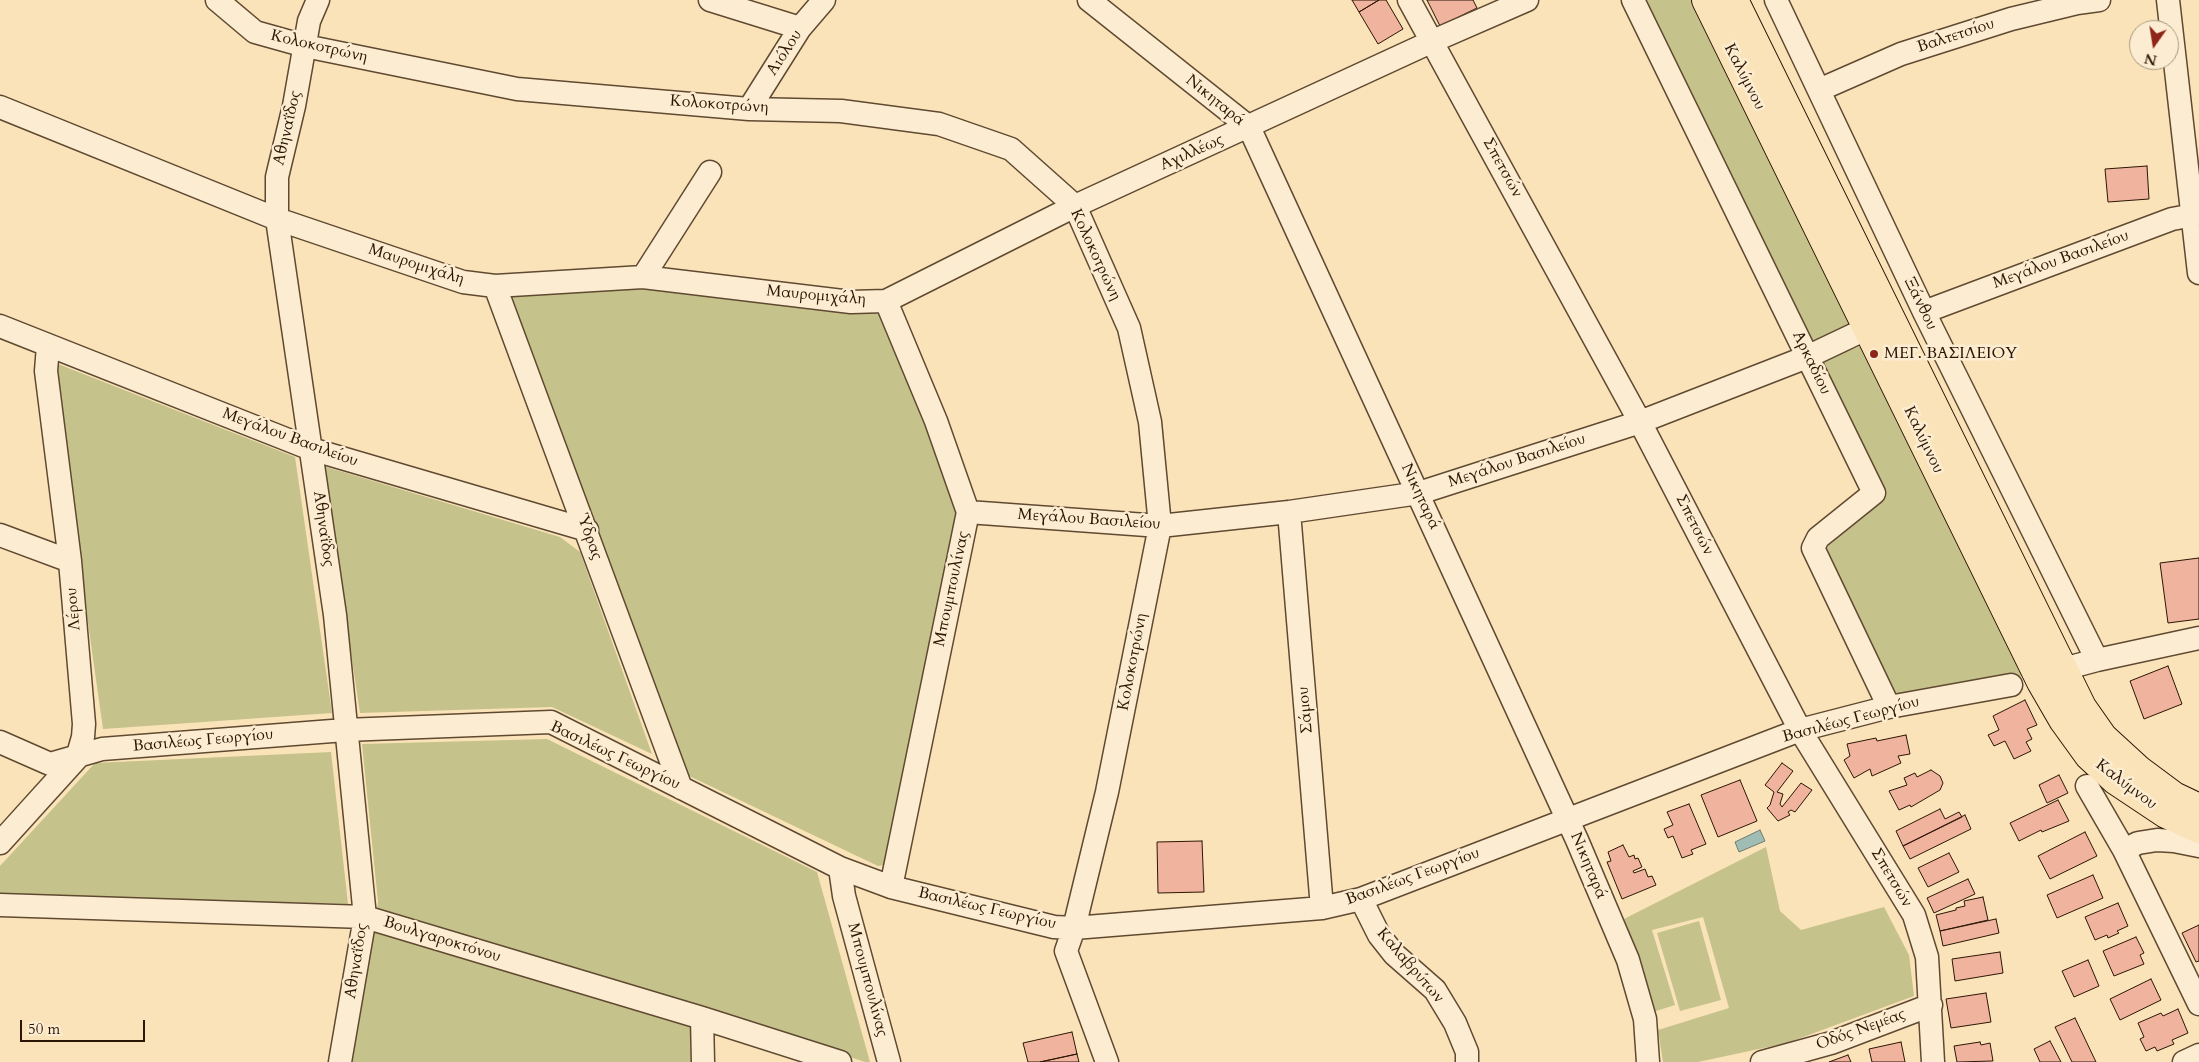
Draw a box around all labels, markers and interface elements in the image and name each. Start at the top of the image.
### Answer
street label: Βαλτετσίου [1915,14,1997,58]
north arrow [2129,20,2179,70]
street label: Κολοκοτρώνη [269,27,369,67]
street label: Αιόλου [763,27,807,79]
street label: Καλύμνου [1719,41,1769,113]
text: N [2143,49,2159,70]
street label: Νικηταρά [1181,71,1249,131]
street label: Αθηναΐδος [270,89,306,167]
street label: Κολοκοτρώνη [669,92,769,118]
street label: Αχιλλέως [1157,131,1227,175]
street label: Σπετσών [1478,135,1526,201]
street label: Κολοκοτρώνη [1065,206,1125,304]
street label: Μεγάλου Βασιλείου [1990,227,2132,293]
street label: Μαυρομιχάλη [366,240,466,290]
street label: Ξάνθου [1899,275,1941,333]
street label: Μαυρομιχάλη [765,282,867,310]
street label: Αρκαδίου [1787,328,1835,398]
place label: ΜΕΓ. ΒΑΣΙΛΕΙΟΥ [1884,344,2017,364]
marker: ΜΕΓ. ΒΑΣΙΛΕΙΟΥ [1868,348,1880,360]
street label: Καλύμνου [1899,403,1947,477]
street label: Μεγάλου Βασιλείου [219,405,361,471]
street label: Μεγάλου Βασιλείου [1446,430,1588,492]
street label: Νικηταρά [1396,461,1444,533]
street label: Αθηναΐδος [308,490,338,568]
street label: Σπετσών [1671,492,1717,558]
street label: Μεγάλου Βασιλείου [1017,505,1161,535]
street label: Ύδρας [572,511,606,563]
street label: Μπουμπουλίνας [930,530,974,648]
street label: Λέρου [63,587,85,631]
street label: Κολοκοτρώνη [1114,612,1152,712]
street label: Σάμου [1294,686,1318,734]
street label: Βασιλέως Γεωργίου [1780,692,1922,748]
street label: Βασιλέως Γεωργίου [547,718,683,794]
street label: Βασιλέως Γεωργίου [132,725,274,757]
street label: Καλύμνου [2091,756,2161,814]
street label: Νικηταρά [1565,830,1611,902]
street label: Βασιλέως Γεωργίου [1344,844,1482,910]
street label: Σπετσών [1866,845,1916,911]
street label: Βασιλέως Γεωργίου [916,884,1058,934]
street label: Βουλγαροκτόνου [381,913,503,967]
street label: Μπουμπουλίνας [843,921,891,1039]
street label: Αθηναΐδος [342,922,372,1000]
street label: Καλαβρύτων [1372,925,1448,1007]
street label: Οδóς Νεμέας [1814,1005,1908,1055]
scale bar [22,1010,148,1042]
text: 50 m [28,1019,60,1039]

